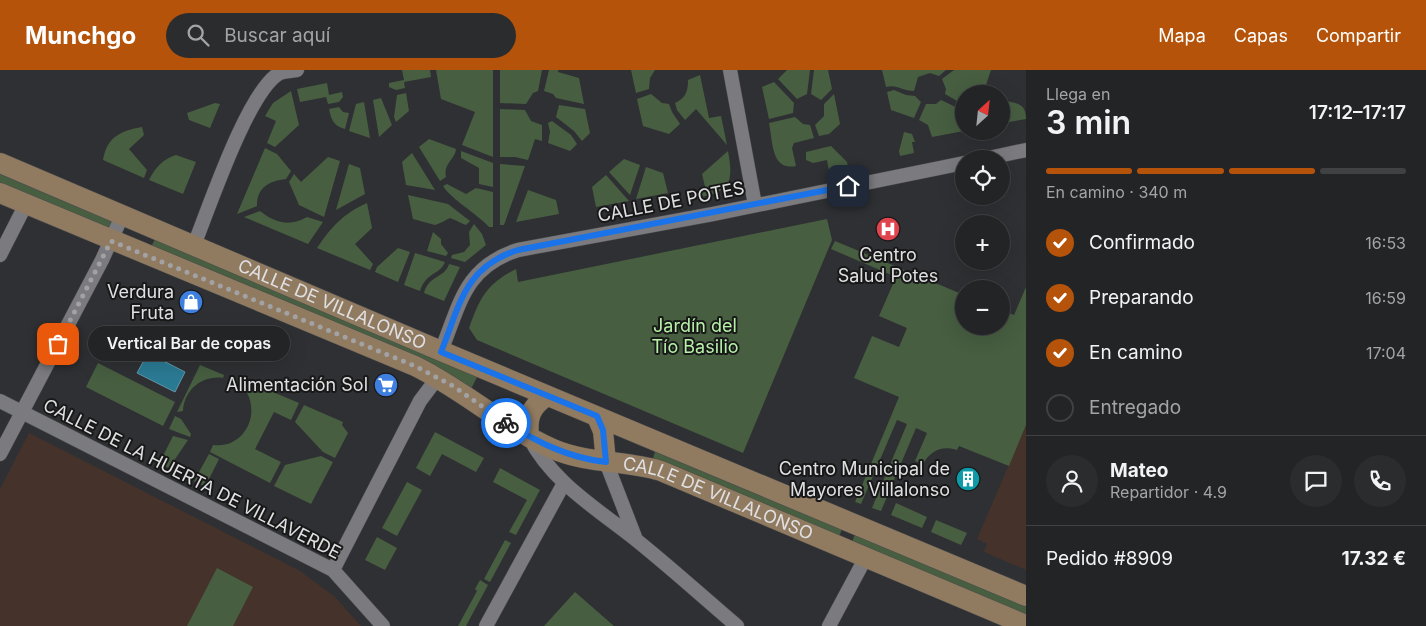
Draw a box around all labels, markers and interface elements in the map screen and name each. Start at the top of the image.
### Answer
search box [166,13,516,58]
text: Munchgo [25,21,136,50]
icon: search [184,21,212,49]
text: Buscar aquí [224,24,330,47]
text: Mapa [1158,25,1206,46]
text: Capas [1234,25,1288,46]
text: Compartir [1316,25,1401,46]
text: Llega en [1046,84,1110,104]
north arrow [955,85,1010,140]
map controls [955,85,1010,335]
text: 17:12–17:17 [1309,101,1406,124]
text: 3 min [1046,103,1131,142]
button: locate [955,150,1010,205]
pin [827,165,869,207]
icon: home [834,172,862,200]
street label: CALLE DE POTES [596,177,746,226]
text: En camino · 340 m [1046,182,1187,202]
button: + [955,215,1010,270]
hospital icon: Centro Salud Potes [875,216,901,242]
icon: check [1046,229,1074,257]
text: Confirmado [1089,231,1195,254]
text: 16:53 [1365,233,1406,253]
place label: Centro Salud Potes [838,244,938,286]
street label: CALLE DE VILLALONSO [235,255,430,354]
button: − [955,280,1010,335]
place label: Verdura Fruta [107,281,174,323]
icon: check [1046,284,1074,312]
text: Preparando [1089,286,1194,309]
text: 16:59 [1365,288,1406,308]
shop icon: Verdura Fruta [178,289,204,315]
park label: Jardín del Tío Basilio [651,315,739,357]
pin [37,323,79,365]
callout: Vertical Bar de copas [88,326,290,362]
icon: bag [44,330,72,358]
text: Vertical Bar de copas [107,333,271,353]
icon: check [1046,339,1074,367]
text: En camino [1089,341,1183,364]
text: 17:04 [1366,343,1406,363]
supermarket icon: Alimentación Sol [373,372,399,398]
place label: Alimentación Sol [226,374,368,395]
street label: CALLE DE LA HUERTA DE VILLAVERDE [40,394,344,563]
text: Entregado [1089,396,1181,419]
courier [481,398,531,448]
icon: bike [492,409,520,437]
street label: CALLE DE VILLALONSO [622,453,816,544]
button: person [1046,455,1098,507]
button: chat [1290,455,1342,507]
button: phone [1354,455,1406,507]
place label: Centro Municipal de Mayores Villalonso [779,458,950,500]
text: Mateo [1110,459,1168,482]
building icon: Centro Municipal de Mayores Villalonso [955,466,981,492]
text: Repartidor · 4.9 [1110,482,1227,502]
text: Pedido #8909 [1046,547,1173,570]
text: 17.32 € [1341,547,1406,570]

